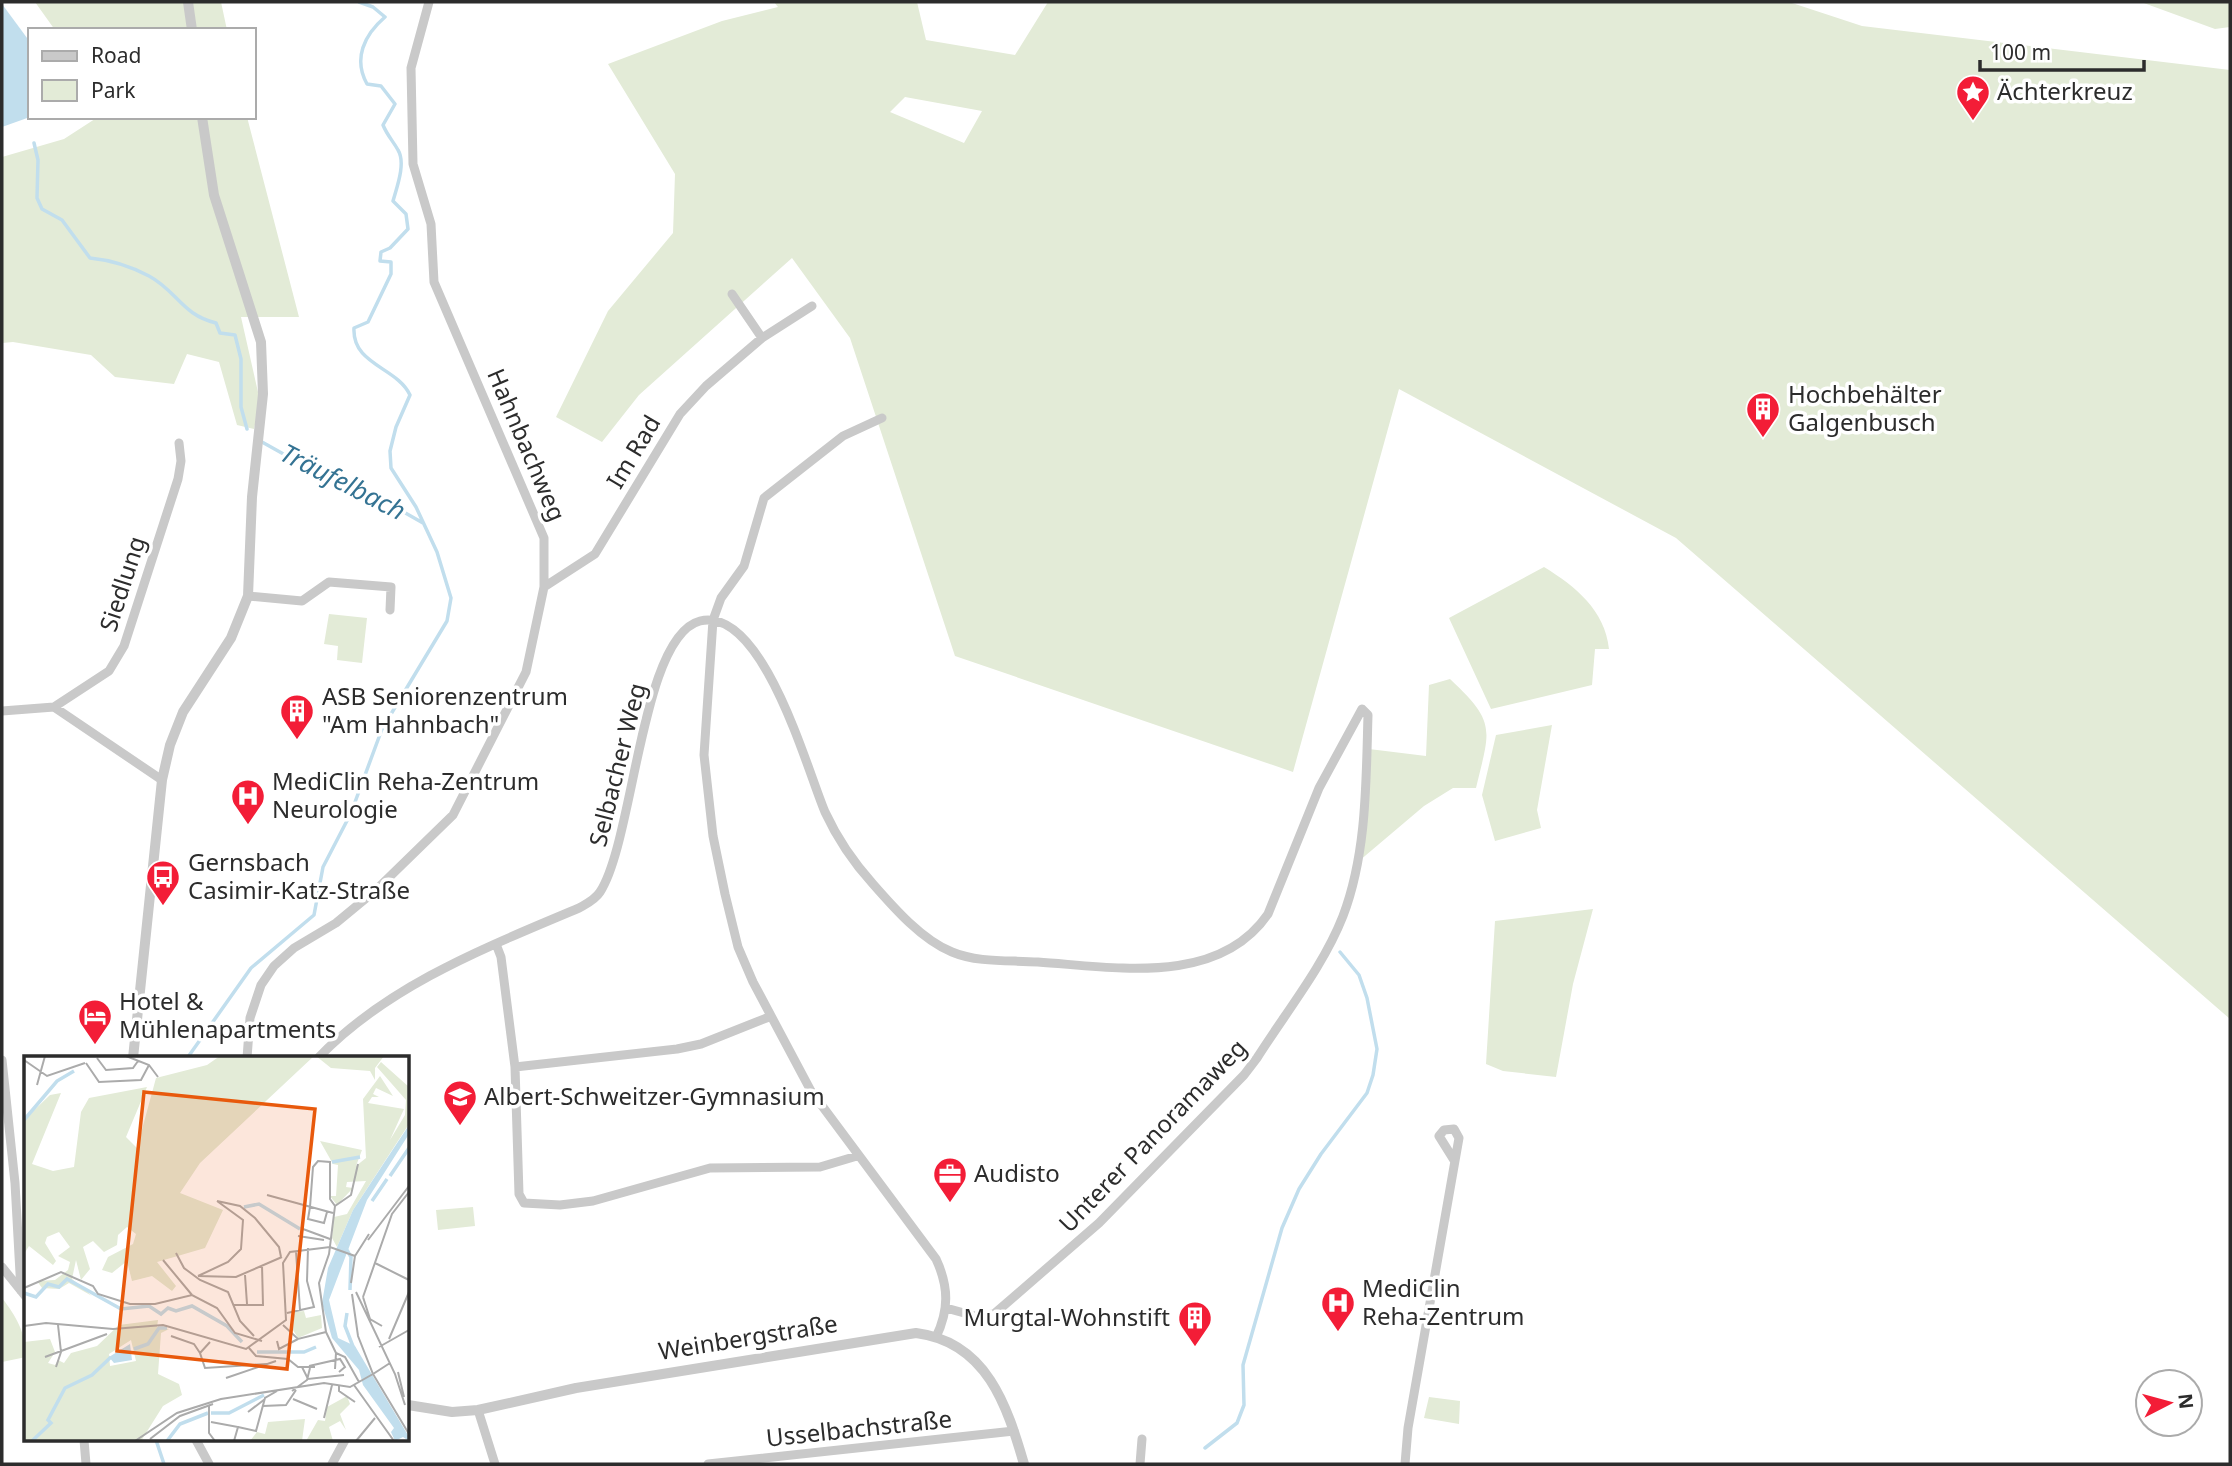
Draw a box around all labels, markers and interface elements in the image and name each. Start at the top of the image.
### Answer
legend [28,28,256,119]
scale bar [1980,28,2144,72]
text: 100 m [1990,38,2051,66]
text: Road [91,41,141,69]
place icon: Ächterkreuz [1954,73,1992,122]
place label: Ächterkreuz [1997,74,2133,107]
text: Park [91,76,136,104]
street label: Hahnbachweg [480,363,574,526]
place label: Hochbehälter Galgenbusch [1788,377,1942,438]
building icon: Hochbehälter Galgenbusch [1744,390,1782,439]
street label: Im Rad [598,408,667,494]
water label: Träufelbach [275,434,412,528]
street label: Siedlung [91,532,152,635]
place label: ASB Seniorenzentrum "Am Hahnbach" [322,679,568,740]
street label: Selbacher Weg [580,679,653,850]
building icon: ASB Seniorenzentrum "Am Hahnbach" [278,692,316,741]
place label: MediClin Reha-Zentrum Neurologie [272,764,539,825]
hospital icon: MediClin Reha-Zentrum Neurologie [229,777,267,826]
place label: Gernsbach Casimir-Katz-Straße [188,845,410,906]
bus stop icon: Gernsbach Casimir-Katz-Straße [144,858,182,907]
place label: Hotel & Mühlenapartments [119,984,336,1045]
hotel icon: Hotel & Mühlenapartments [76,997,114,1046]
street label: Unterer Panoramaweg [1051,1031,1253,1239]
inset map [24,1056,410,1442]
school or university icon: Albert-Schweitzer-Gymnasium [441,1078,479,1127]
place label: Albert-Schweitzer-Gymnasium [484,1079,825,1112]
office icon: Audisto [931,1155,969,1204]
place label: Audisto [974,1156,1060,1189]
place label: MediClin Reha-Zentrum [1362,1271,1524,1332]
hospital icon: MediClin Reha-Zentrum [1319,1284,1357,1333]
building icon: Murgtal-Wohnstift [1176,1299,1214,1348]
place label: Murgtal-Wohnstift [964,1300,1170,1333]
street label: Weinbergstraße [656,1306,840,1367]
north arrow [2134,1368,2204,1438]
text: N [2172,1392,2200,1410]
street label: Usselbachstraße [764,1401,953,1454]

